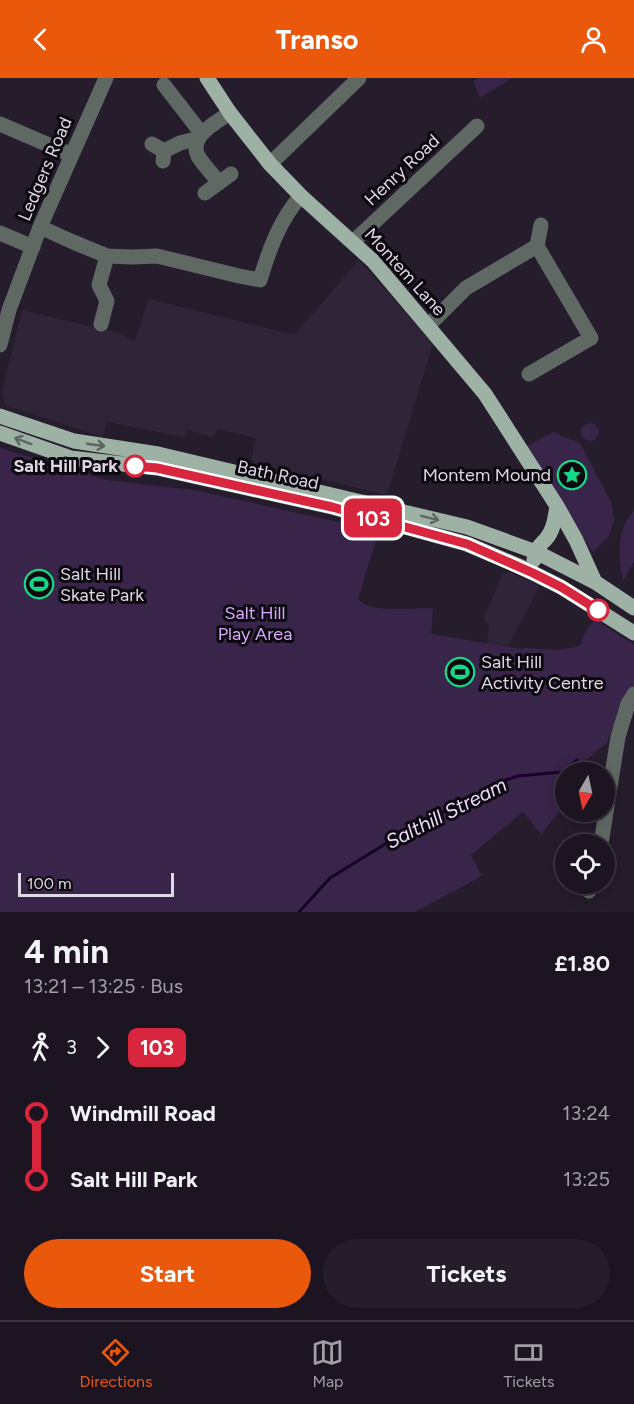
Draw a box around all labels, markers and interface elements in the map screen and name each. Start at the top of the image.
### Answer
icon: back [24,23,57,56]
text: Transo [276,23,358,56]
icon: person [577,23,610,56]
street label: Ledgers Road [13,114,77,224]
street label: Henry Road [360,130,444,210]
street label: Montem Lane [360,224,450,321]
one-way arrow [14,434,33,445]
one-way arrow [86,439,106,450]
place label: Salt Hill Park [13,455,118,477]
marker: Salt Hill Park [124,455,146,477]
street label: Bath Road [235,456,321,494]
place icon: Montem Mound [556,459,588,491]
place label: Montem Mound [423,464,551,486]
line badge: 103 [338,498,407,538]
text: 103 [356,506,390,531]
one-way arrow [420,513,439,525]
place label: Salt Hill Skate Park [60,563,144,606]
sports icon: Salt Hill Skate Park [23,568,55,600]
unlabelled marker [587,599,609,621]
park label: Salt Hill Play Area [218,602,292,645]
place label: Salt Hill Activity Centre [481,651,604,694]
sports icon: Salt Hill Activity Centre [444,656,476,688]
north arrow [555,762,615,822]
map controls [555,762,615,894]
water label: Salthill Stream [382,772,510,854]
button: locate [555,834,615,894]
scale bar [18,870,174,898]
text: 100 m [27,874,72,893]
text: 4 min [24,932,109,971]
text: £1.80 [554,950,610,977]
text: 13:21 – 13:25 · Bus [24,974,183,998]
icon: walk [24,1031,57,1064]
icon: forward [86,1031,119,1064]
text: 3 [66,1035,77,1059]
text: 103 [140,1035,174,1060]
text: Windmill Road [70,1100,216,1127]
text: 13:24 [562,1101,610,1125]
text: Salt Hill Park [70,1166,198,1193]
text: 13:25 [563,1167,610,1191]
button: Start [24,1239,311,1308]
button: Tickets [323,1239,610,1308]
tab: Directions [80,1336,152,1391]
tab: Map [311,1336,344,1391]
tab: Tickets [503,1336,554,1391]

